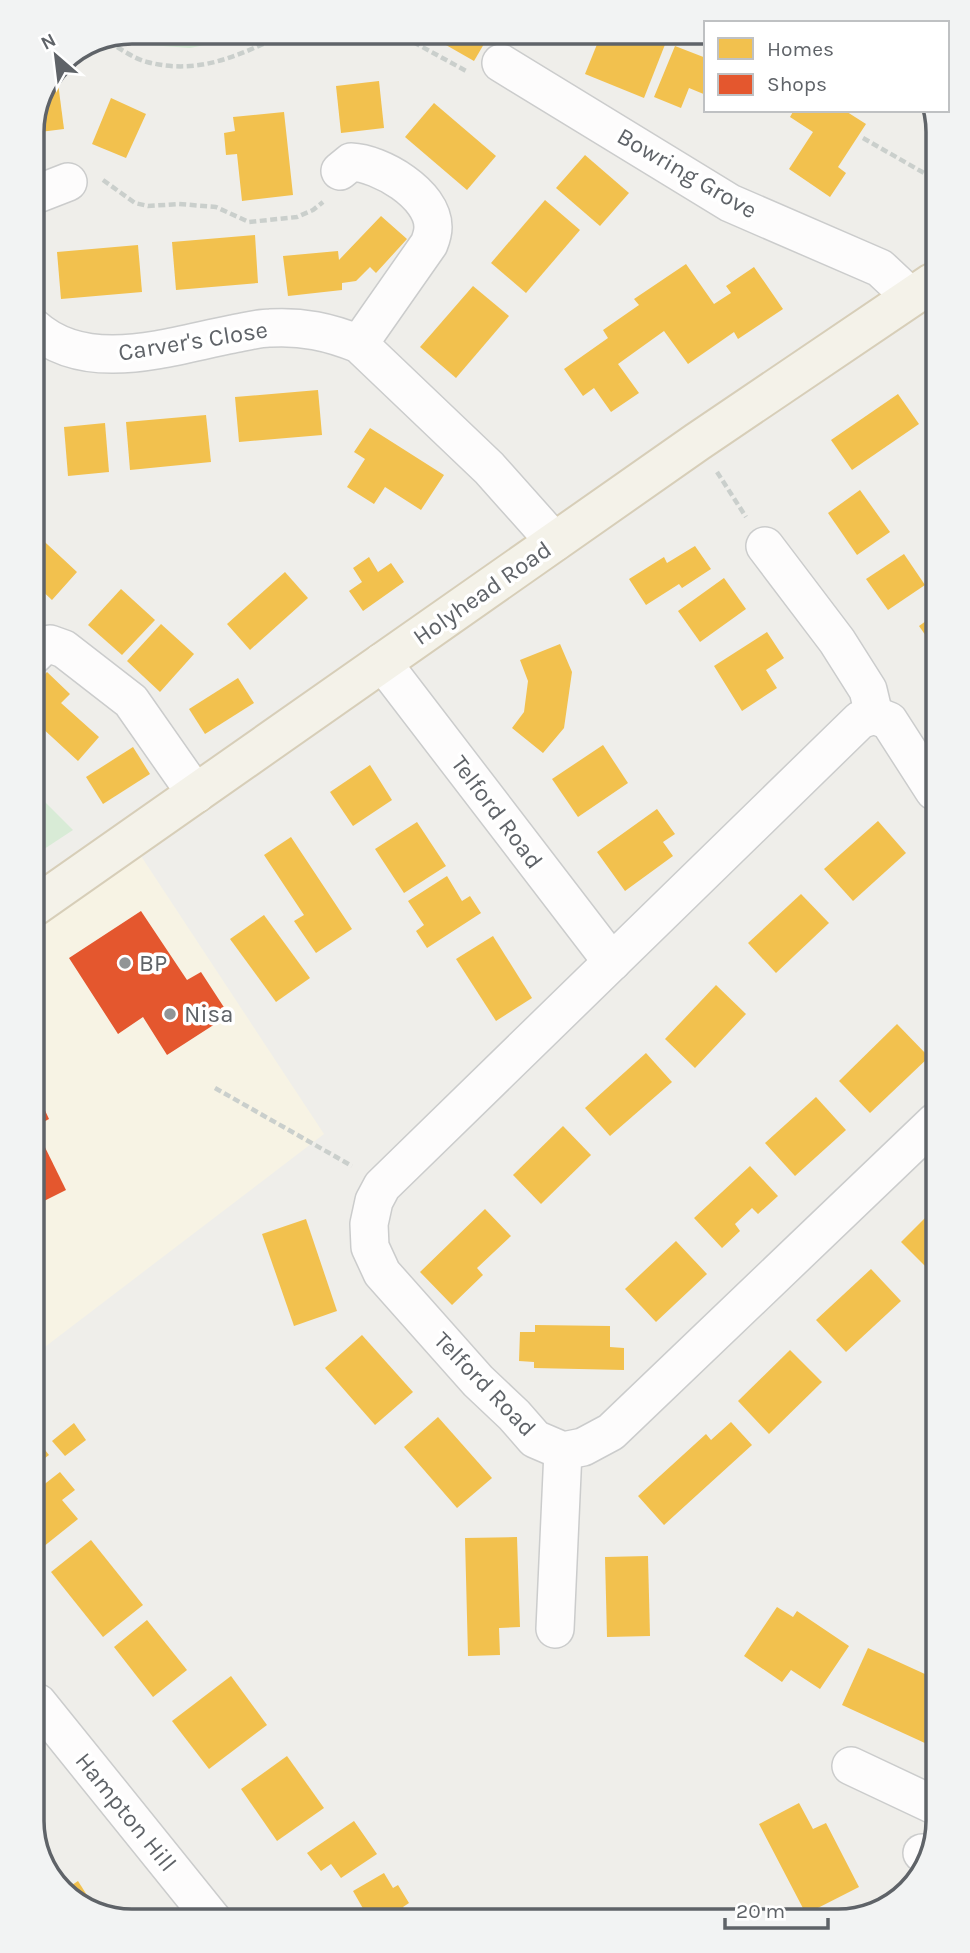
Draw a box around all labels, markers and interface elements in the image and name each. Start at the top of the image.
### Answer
north arrow [21,21,91,91]
legend [704,21,949,112]
text: N [37,29,60,55]
text: Homes [767,37,834,61]
text: Shops [767,72,827,96]
street label: Bowring Grove [612,122,762,224]
street label: Carver's Close [116,315,270,367]
street label: Holyhead Road [408,535,556,651]
street label: Telford Road [445,750,549,874]
place label: BP [139,949,167,977]
marker: BP [117,955,133,971]
place label: Nisa [184,1000,233,1028]
marker: Nisa [162,1006,178,1022]
street label: Telford Road [428,1326,542,1442]
street label: Hampton Hill [70,1747,182,1877]
scale bar [725,1886,828,1930]
text: 20 m [736,1899,785,1923]

